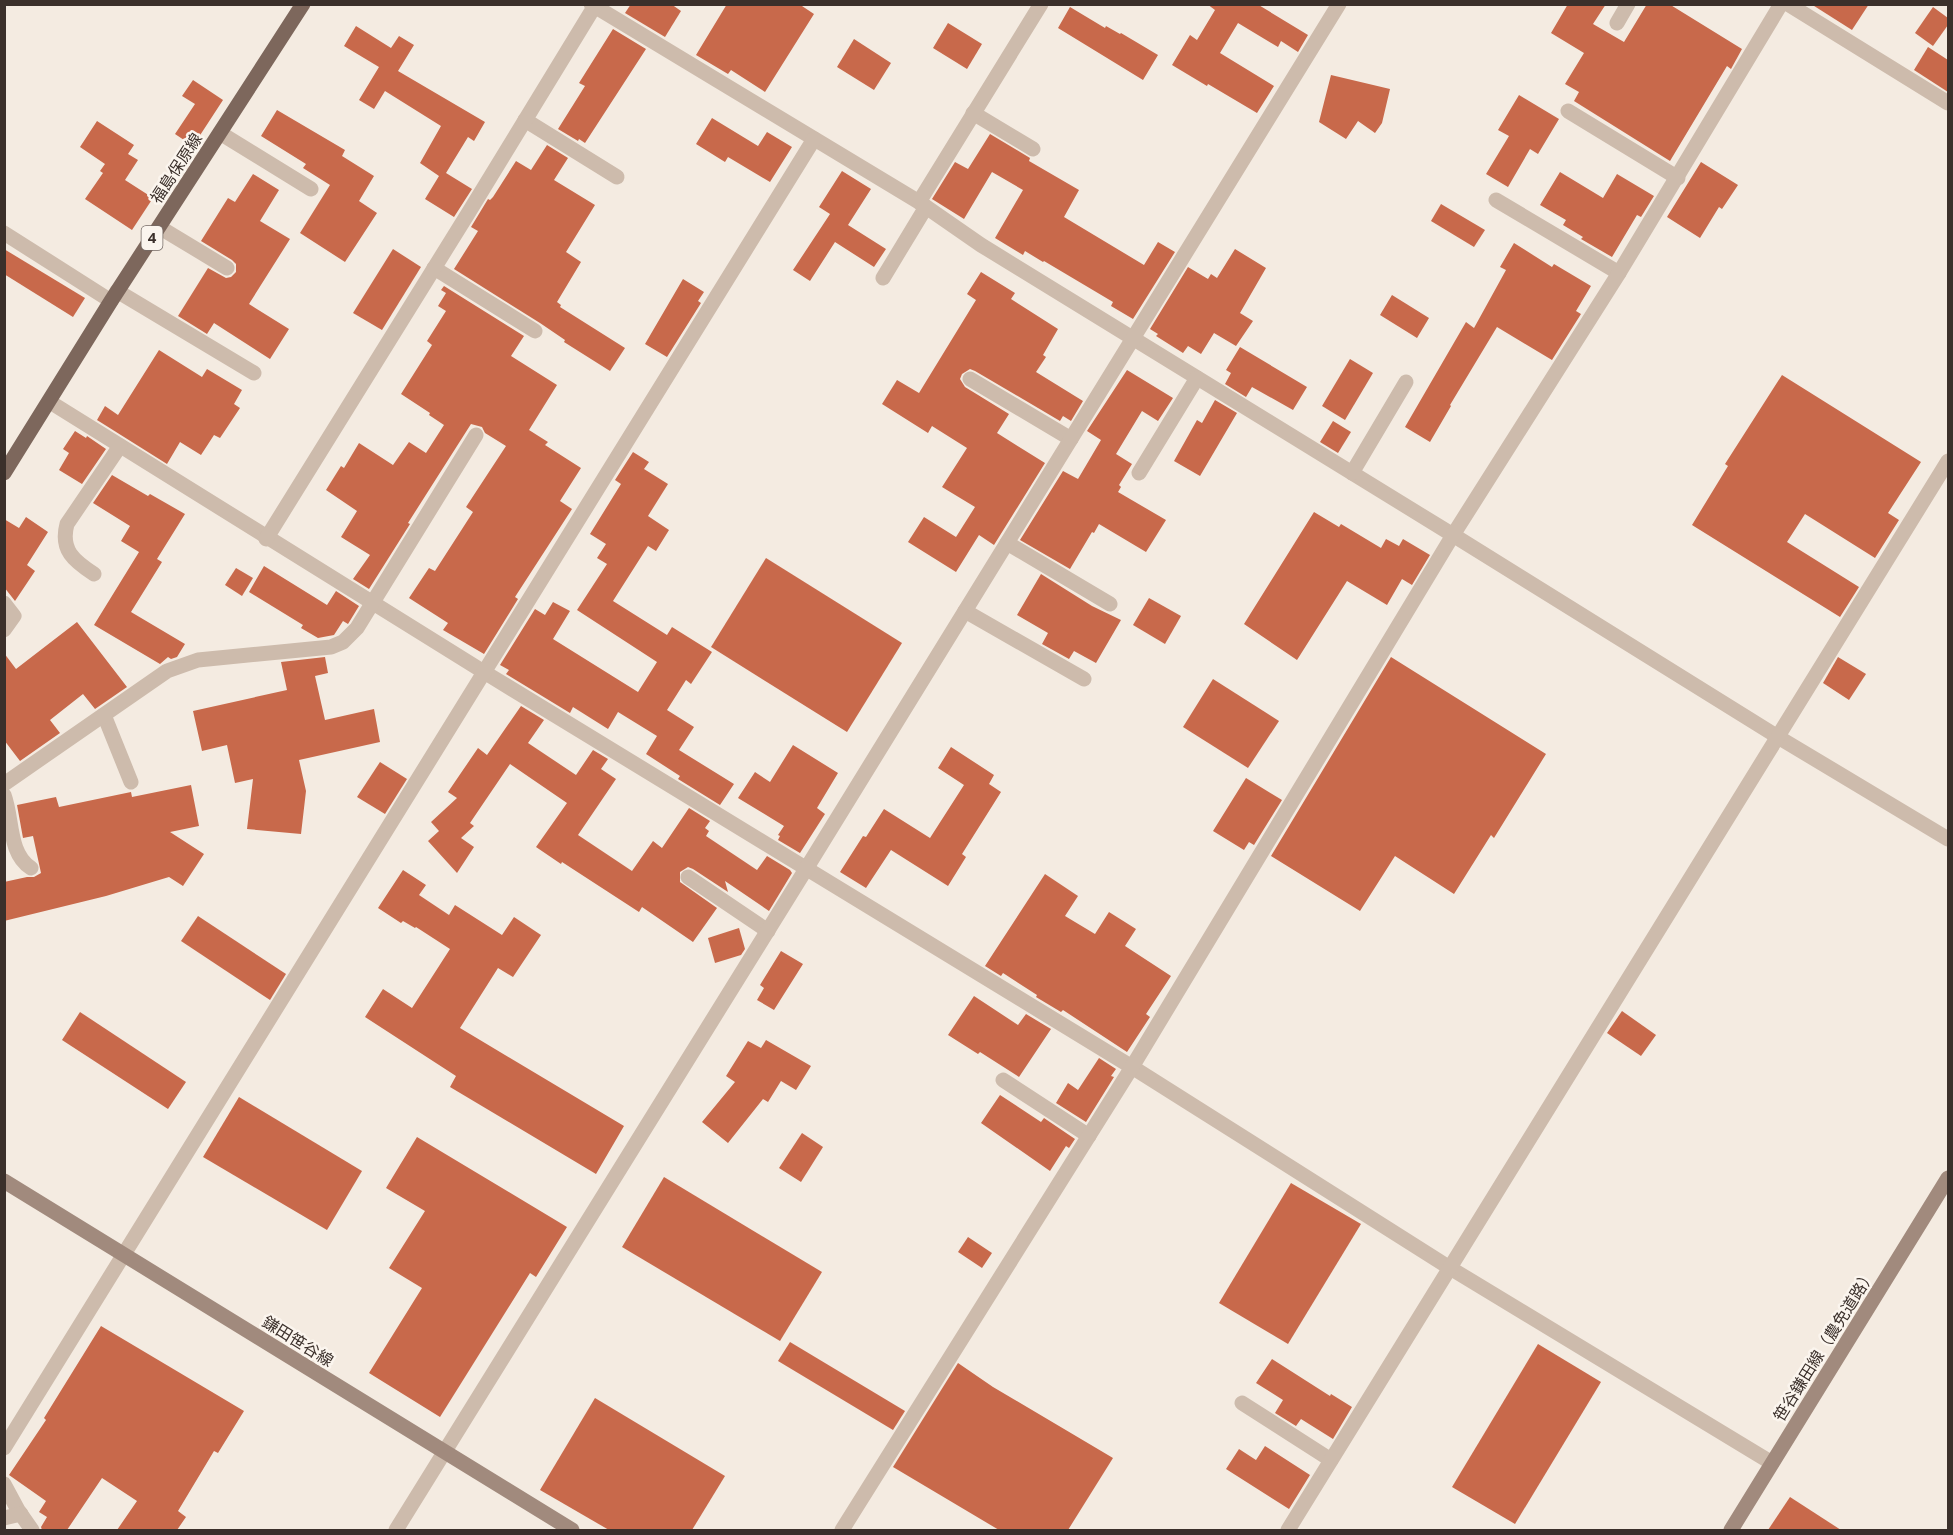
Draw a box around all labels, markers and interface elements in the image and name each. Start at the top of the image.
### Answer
street label: 福島保原線 [145,128,207,208]
road number: 4 [142,226,162,250]
street label: 笹谷鎌田線（農免道路） [1768,1265,1880,1425]
street label: 鎌田笹谷線 [258,1310,338,1372]

